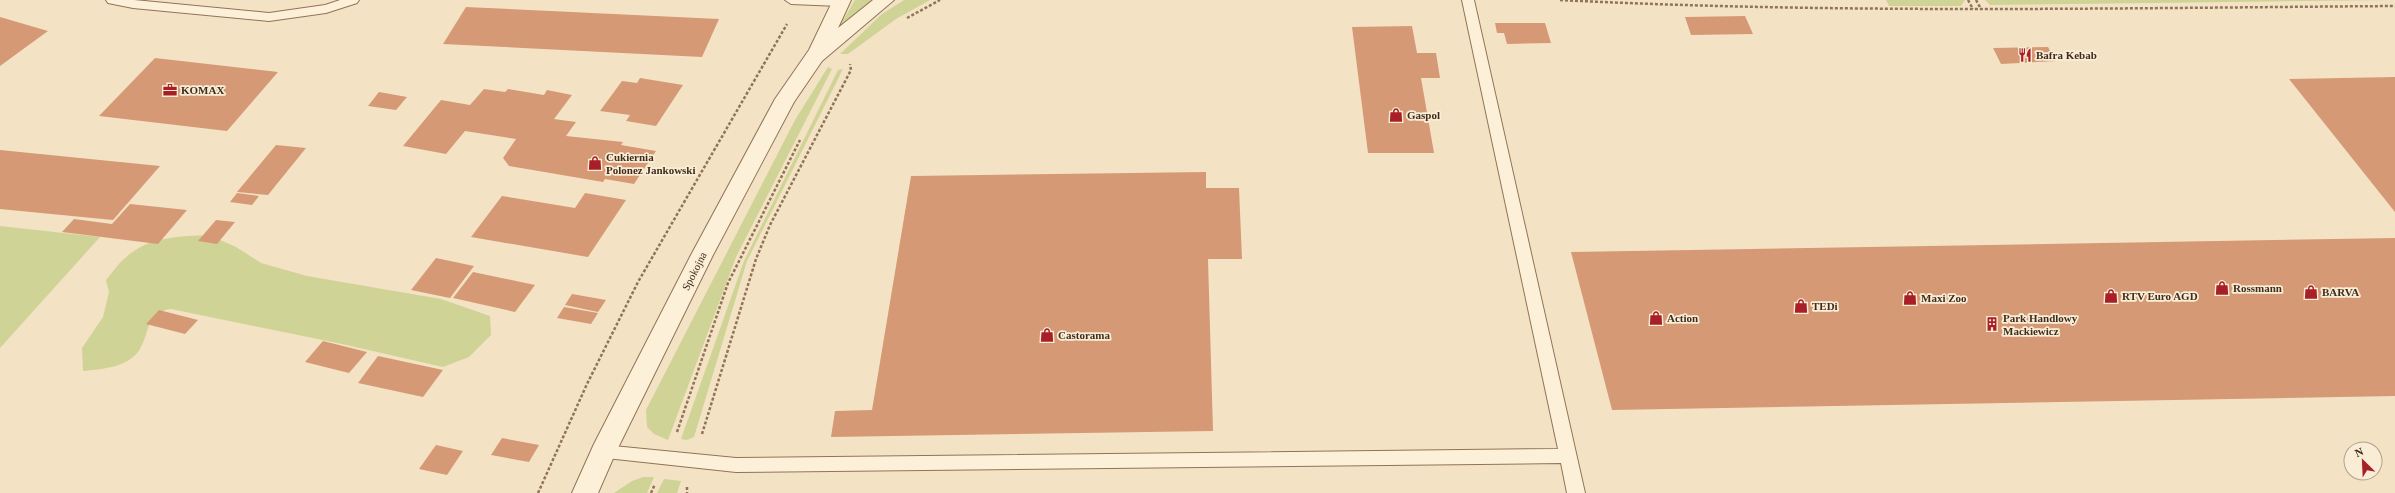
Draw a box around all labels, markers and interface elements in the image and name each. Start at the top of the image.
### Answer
restaurant icon: Bafra Kebab [2017,47,2033,63]
place label: Bafra Kebab [2036,49,2097,61]
office icon: KOMAX [162,82,178,98]
place label: KOMAX [181,84,224,96]
shop icon: Gaspol [1388,107,1404,123]
place label: Gaspol [1407,109,1440,121]
place label: Cukiernia Polonez Jankowski [606,151,696,176]
shop icon: Cukiernia Polonez Jankowski [587,155,603,171]
street label: Spokojna [679,250,709,292]
shop icon: Rossmann [2214,280,2230,296]
place label: Rossmann [2233,282,2282,294]
shop icon: BARVA [2303,284,2319,300]
place label: BARVA [2322,286,2359,298]
shop icon: RTV Euro AGD [2103,288,2119,304]
shop icon: Maxi Zoo [1902,290,1918,306]
place label: RTV Euro AGD [2122,290,2198,302]
place label: Maxi Zoo [1921,292,1967,304]
shop icon: TEDi [1793,298,1809,314]
place label: TEDi [1812,300,1838,312]
shop icon: Action [1648,310,1664,326]
place label: Action [1667,312,1698,324]
place label: Park Handlowy Mackiewicz [2003,312,2078,337]
building icon: Park Handlowy Mackiewicz [1984,316,2000,332]
shop icon: Castorama [1039,327,1055,343]
place label: Castorama [1058,329,1110,341]
north arrow [2343,441,2383,481]
text: N [2353,445,2365,459]

